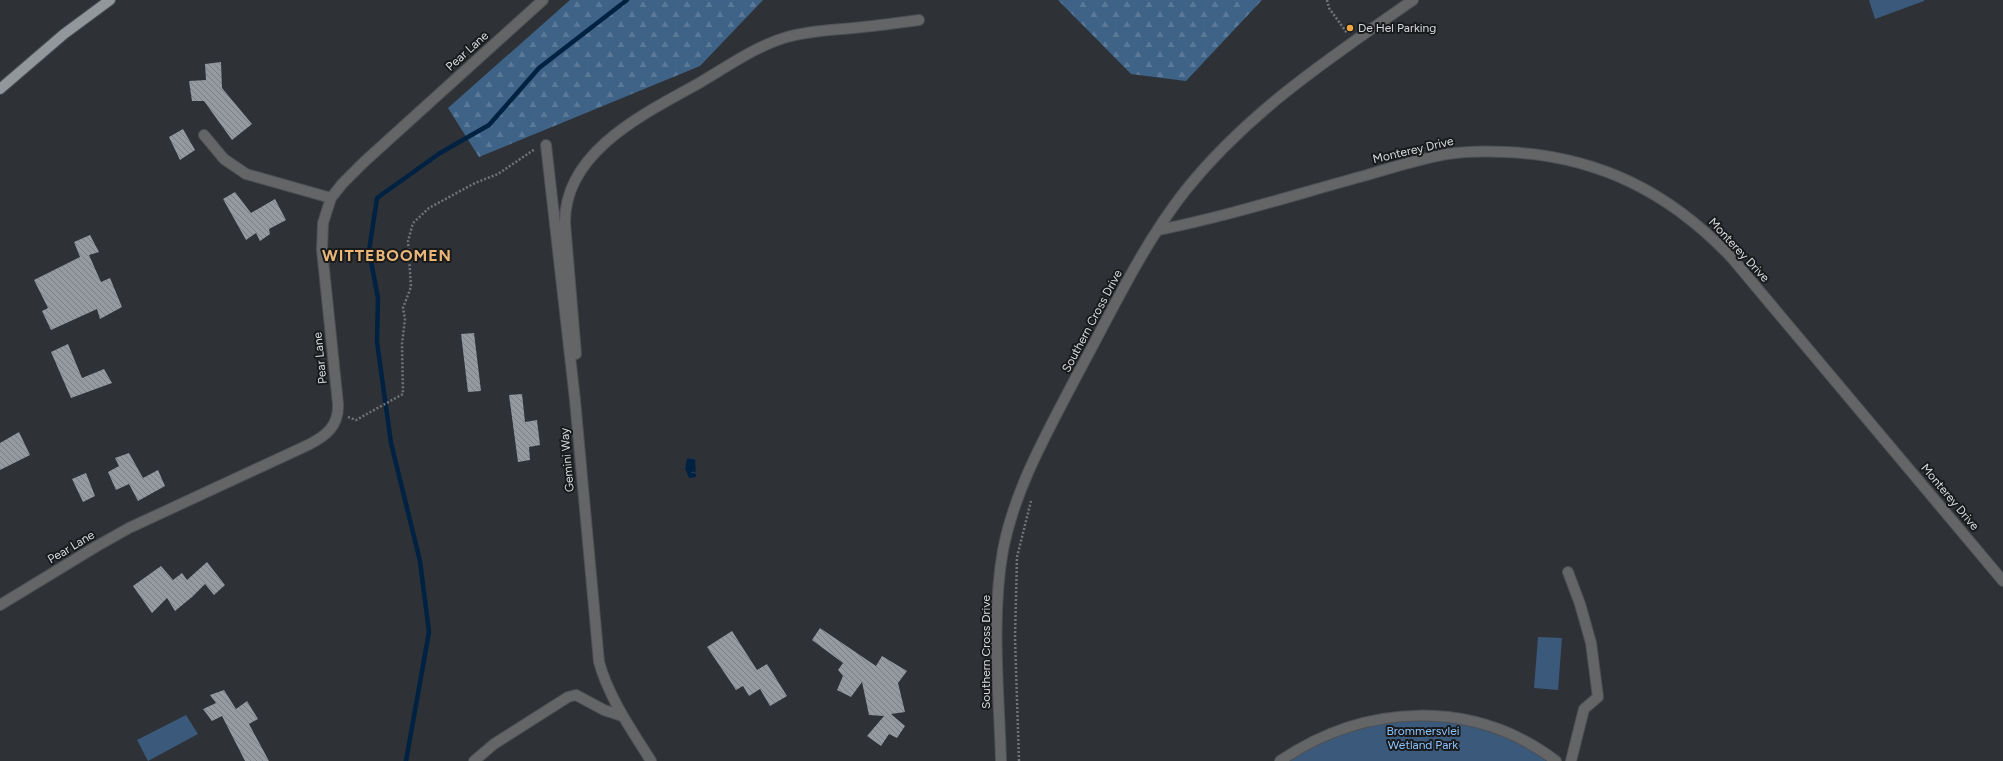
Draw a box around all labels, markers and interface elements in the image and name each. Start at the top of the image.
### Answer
place label: De Hel Parking [1358,21,1436,35]
marker: De Hel Parking [1345,23,1355,33]
street label: Pear Lane [443,28,491,74]
street label: Monterey Drive [1371,134,1455,166]
street label: Monterey Drive [1706,215,1773,285]
district label: WITTEBOOMEN [322,246,452,265]
street label: Southern Cross Drive [1059,267,1125,375]
street label: Pear Lane [310,331,330,385]
street label: Gemini Way [557,427,577,493]
street label: Monterey Drive [1918,461,1982,533]
street label: Pear Lane [45,527,97,566]
street label: Southern Cross Drive [979,595,993,709]
park label: Brommersvlei Wetland Park [1386,724,1460,752]

